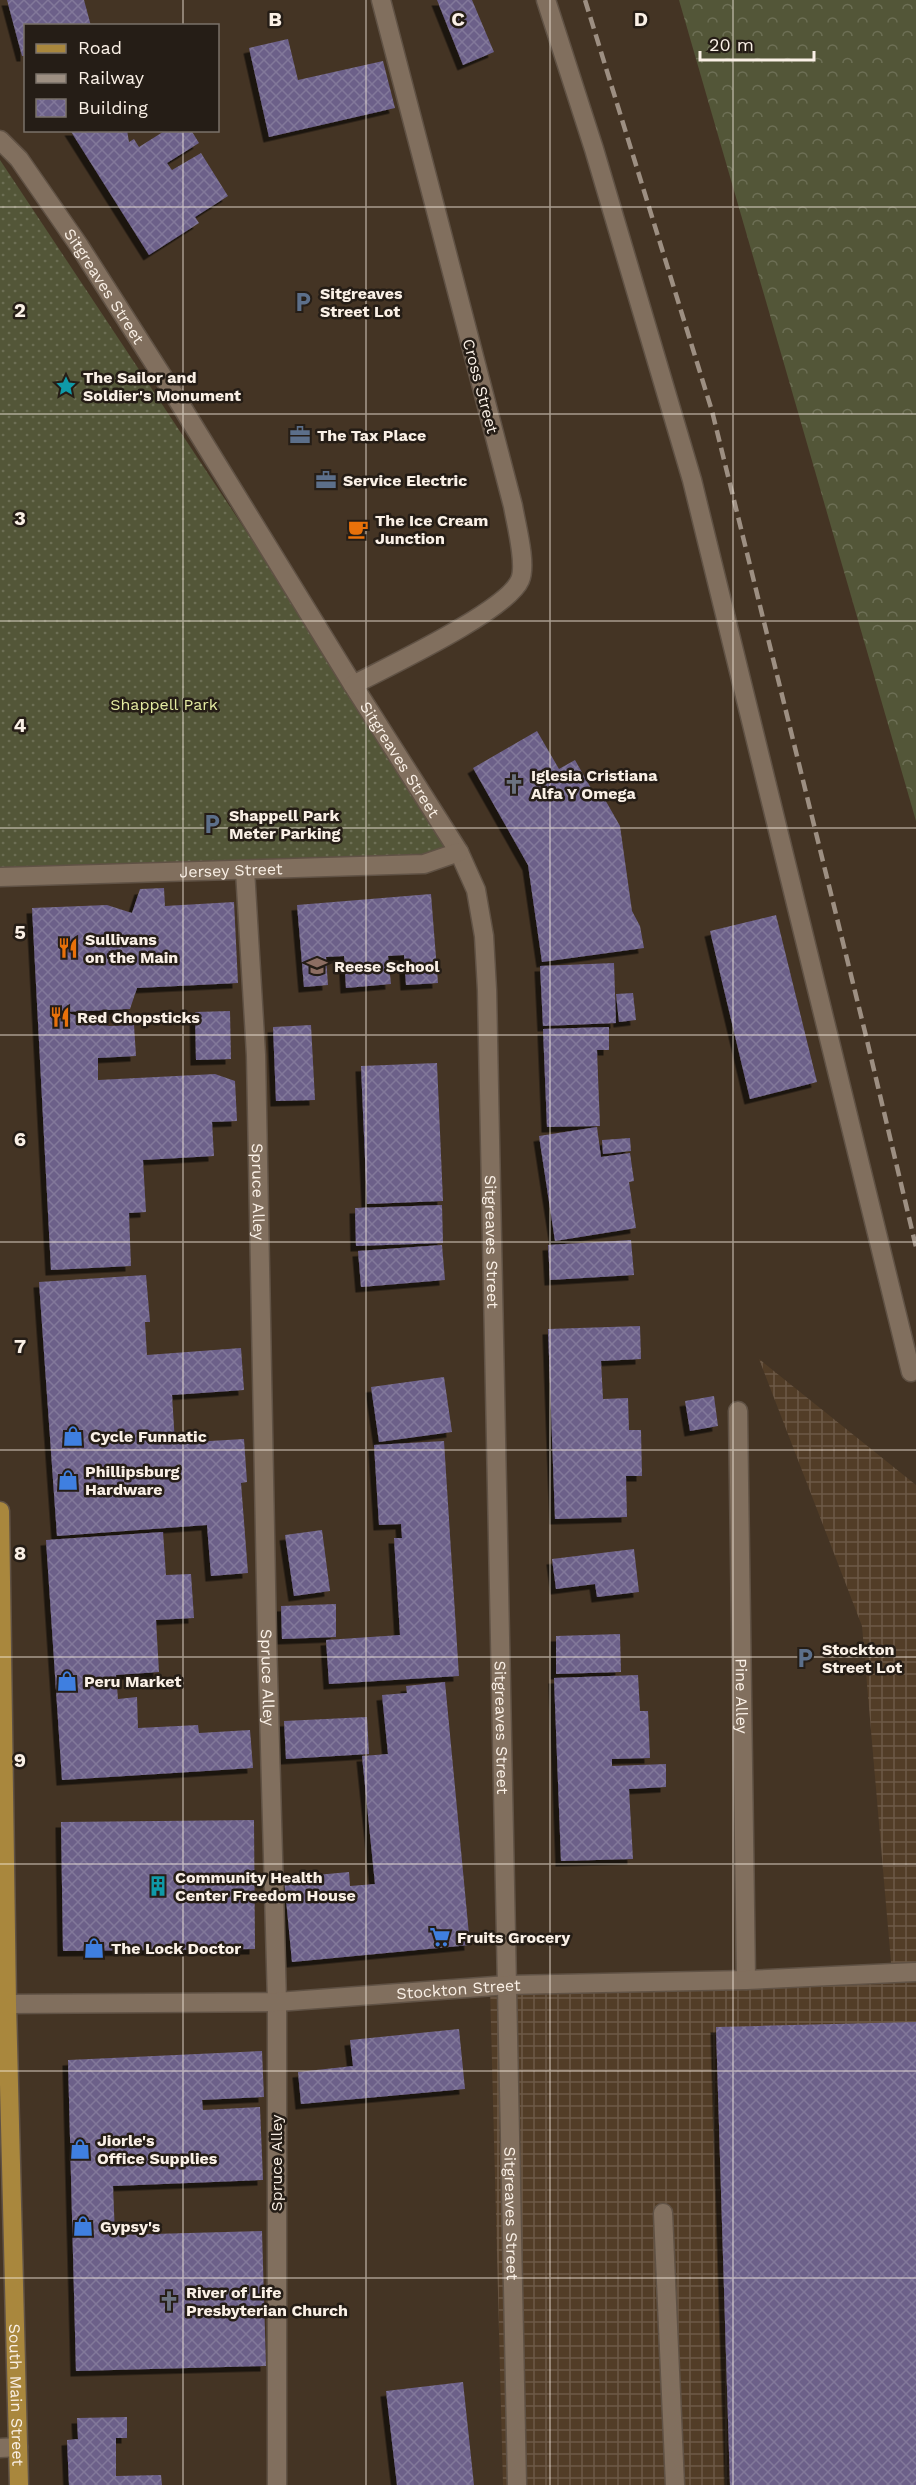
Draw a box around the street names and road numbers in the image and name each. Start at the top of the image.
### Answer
street label: Sitgreaves Street [60,225,148,348]
street label: Cross Street [459,337,502,436]
street label: Sitgreaves Street [356,698,444,821]
street label: Jersey Street [179,859,283,881]
street label: Spruce Alley [248,1143,269,1241]
street label: Sitgreaves Street [481,1175,502,1309]
street label: Spruce Alley [257,1629,278,1727]
street label: Pine Alley [731,1658,752,1735]
street label: Sitgreaves Street [490,1661,512,1795]
street label: Stockton Street [396,1976,521,2003]
street label: Spruce Alley [267,2114,286,2212]
street label: Sitgreaves Street [500,2146,522,2281]
street label: South Main Street [5,2323,28,2467]

